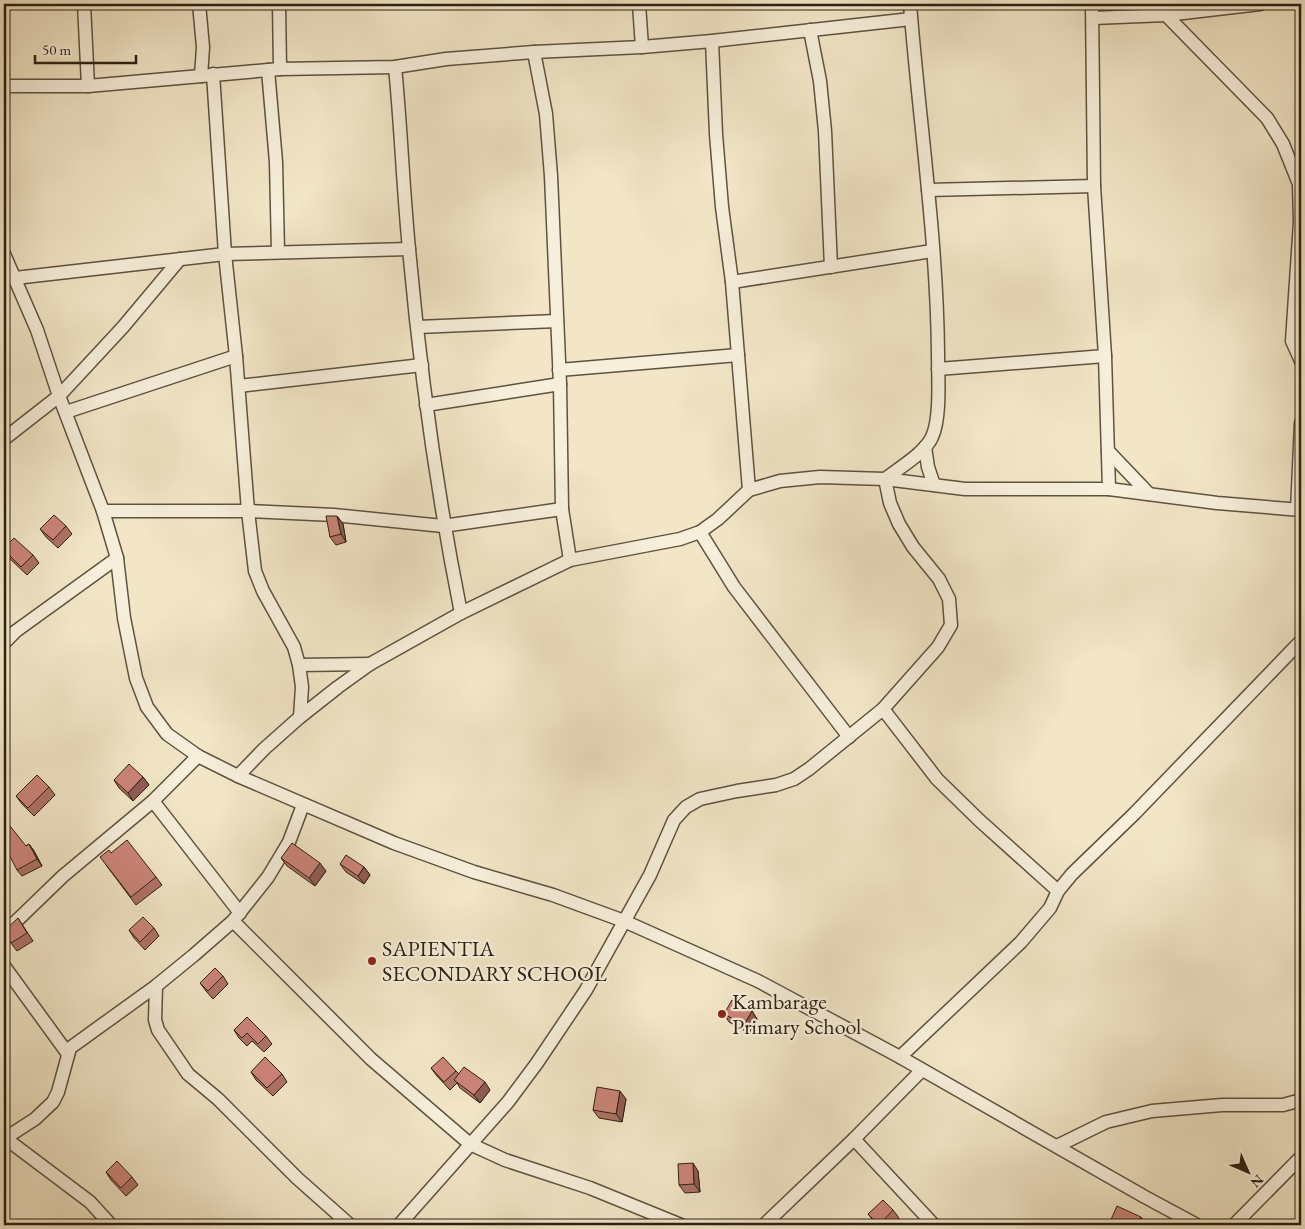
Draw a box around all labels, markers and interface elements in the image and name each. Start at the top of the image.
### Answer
scale bar [35,32,136,64]
text: 50 m [42,40,71,59]
place label: SAPIENTIA SECONDARY SCHOOL [382,934,607,988]
marker: SAPIENTIA SECONDARY SCHOOL [366,955,378,967]
place label: Kambarage Primary School [732,987,861,1041]
marker: Kambarage Primary School [716,1008,728,1020]
north arrow [1222,1146,1272,1196]
text: N [1246,1171,1268,1192]

